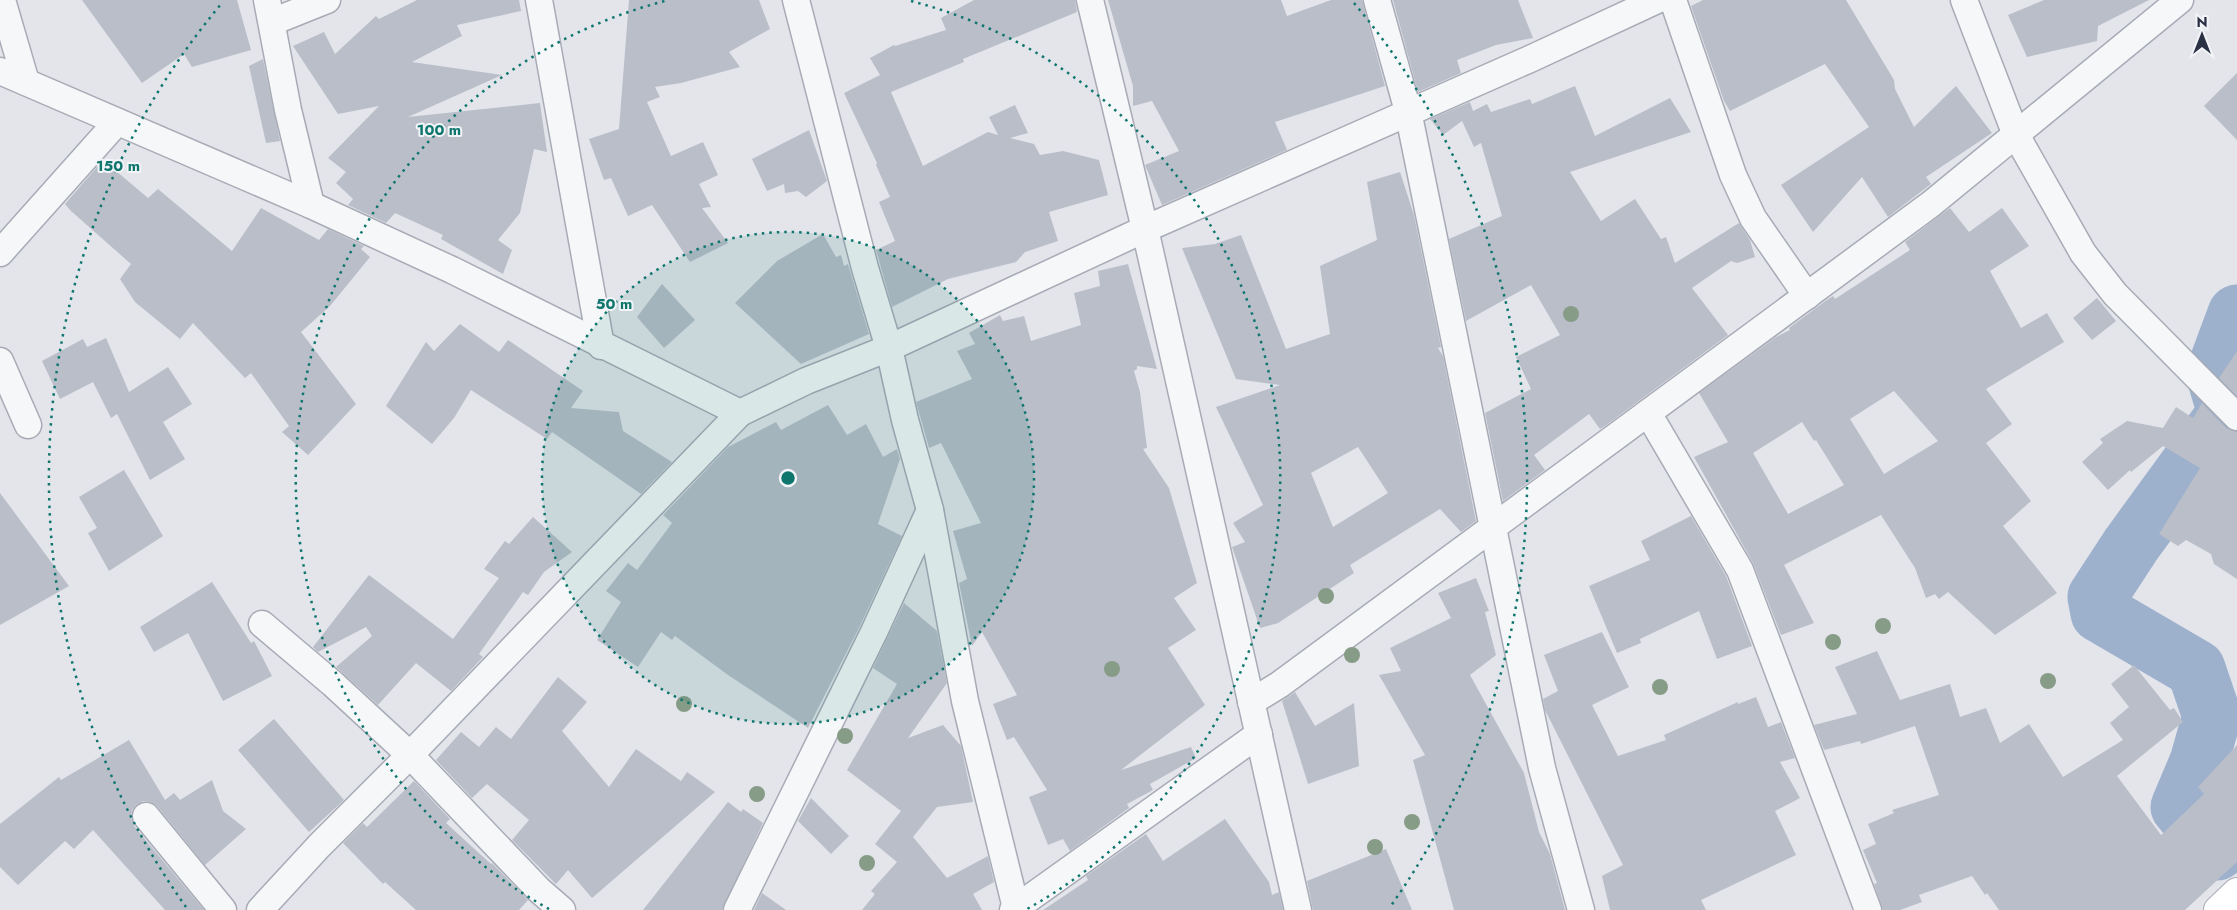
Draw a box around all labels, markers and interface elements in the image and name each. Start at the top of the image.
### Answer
north arrow [2177,10,2227,60]
text: N [2196,12,2208,32]
text: 100 m [417,119,461,141]
text: 150 m [96,155,140,177]
text: 50 m [596,293,632,315]
centre of rings [779,469,797,487]

